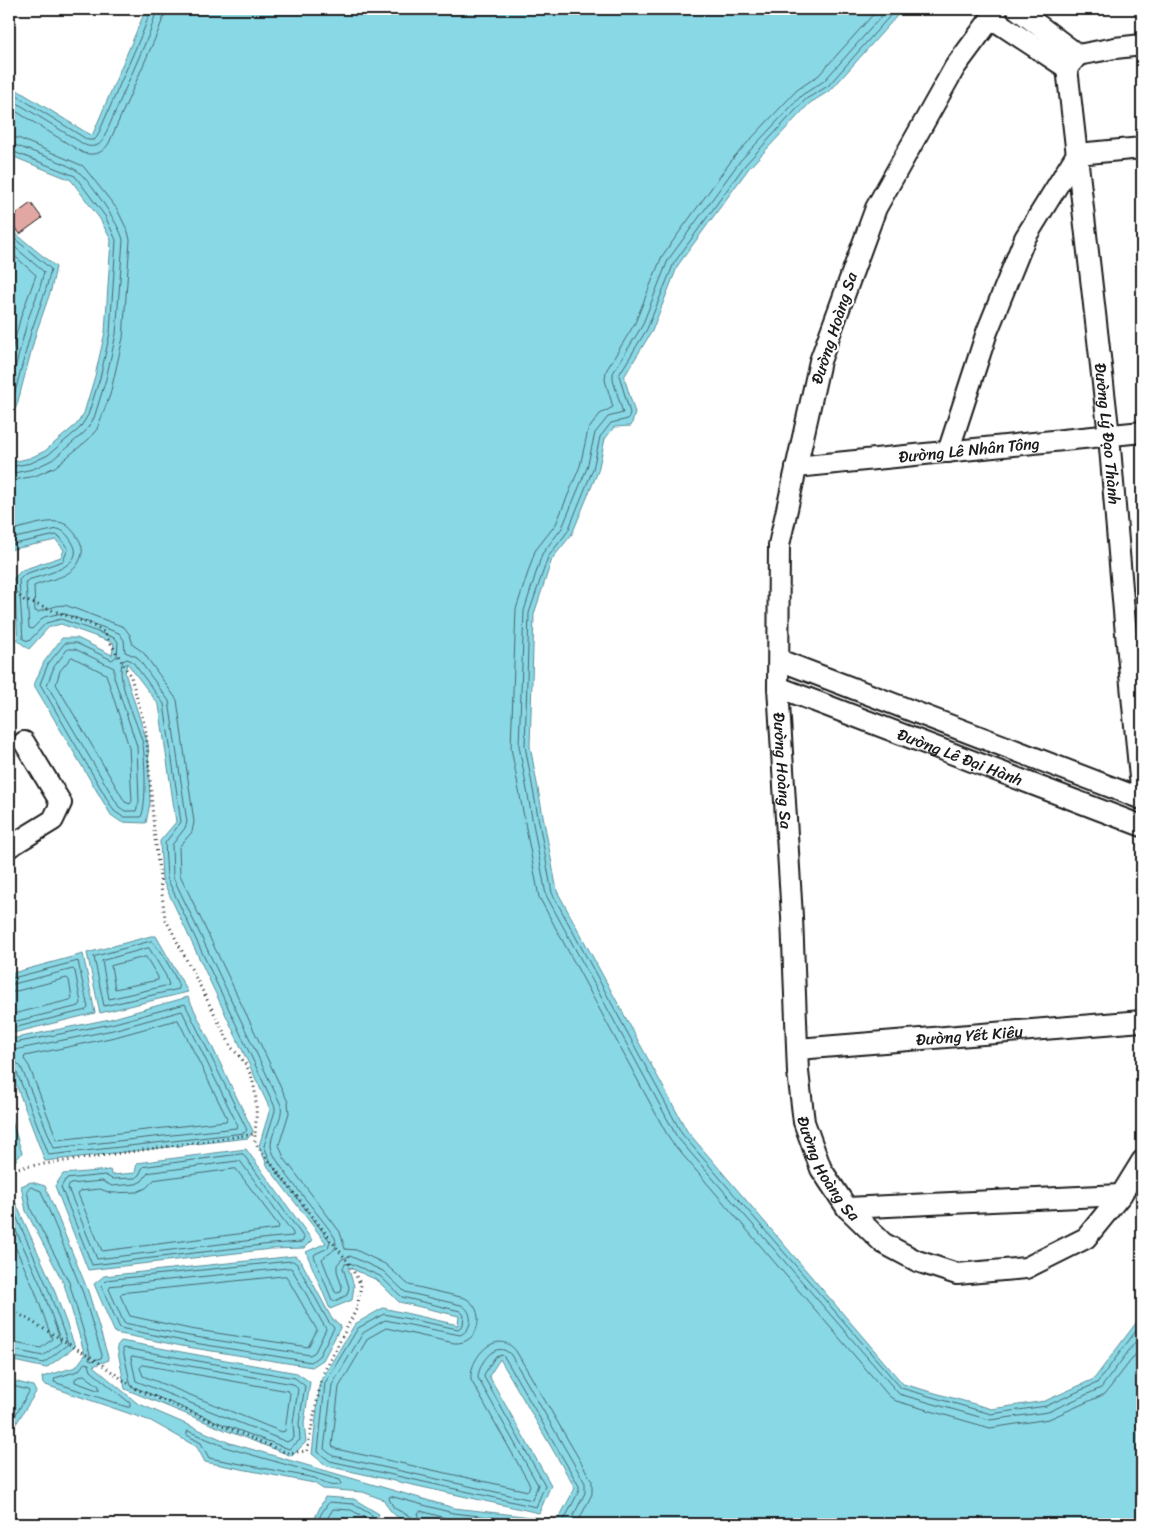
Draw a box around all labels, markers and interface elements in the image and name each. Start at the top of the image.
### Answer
street label: Đường Hoàng Sa [802,267,866,388]
street label: Đường Lý Đạo Thành [1086,361,1129,506]
street label: Đường Lê Nhân Tông [897,428,1041,471]
street label: Đường Hoàng Sa [765,712,801,831]
street label: Đường Lê Đại Hành [893,719,1027,794]
street label: Đường Yết Kiêu [915,1016,1025,1054]
street label: Đường Hoàng Sa [789,1115,868,1229]

